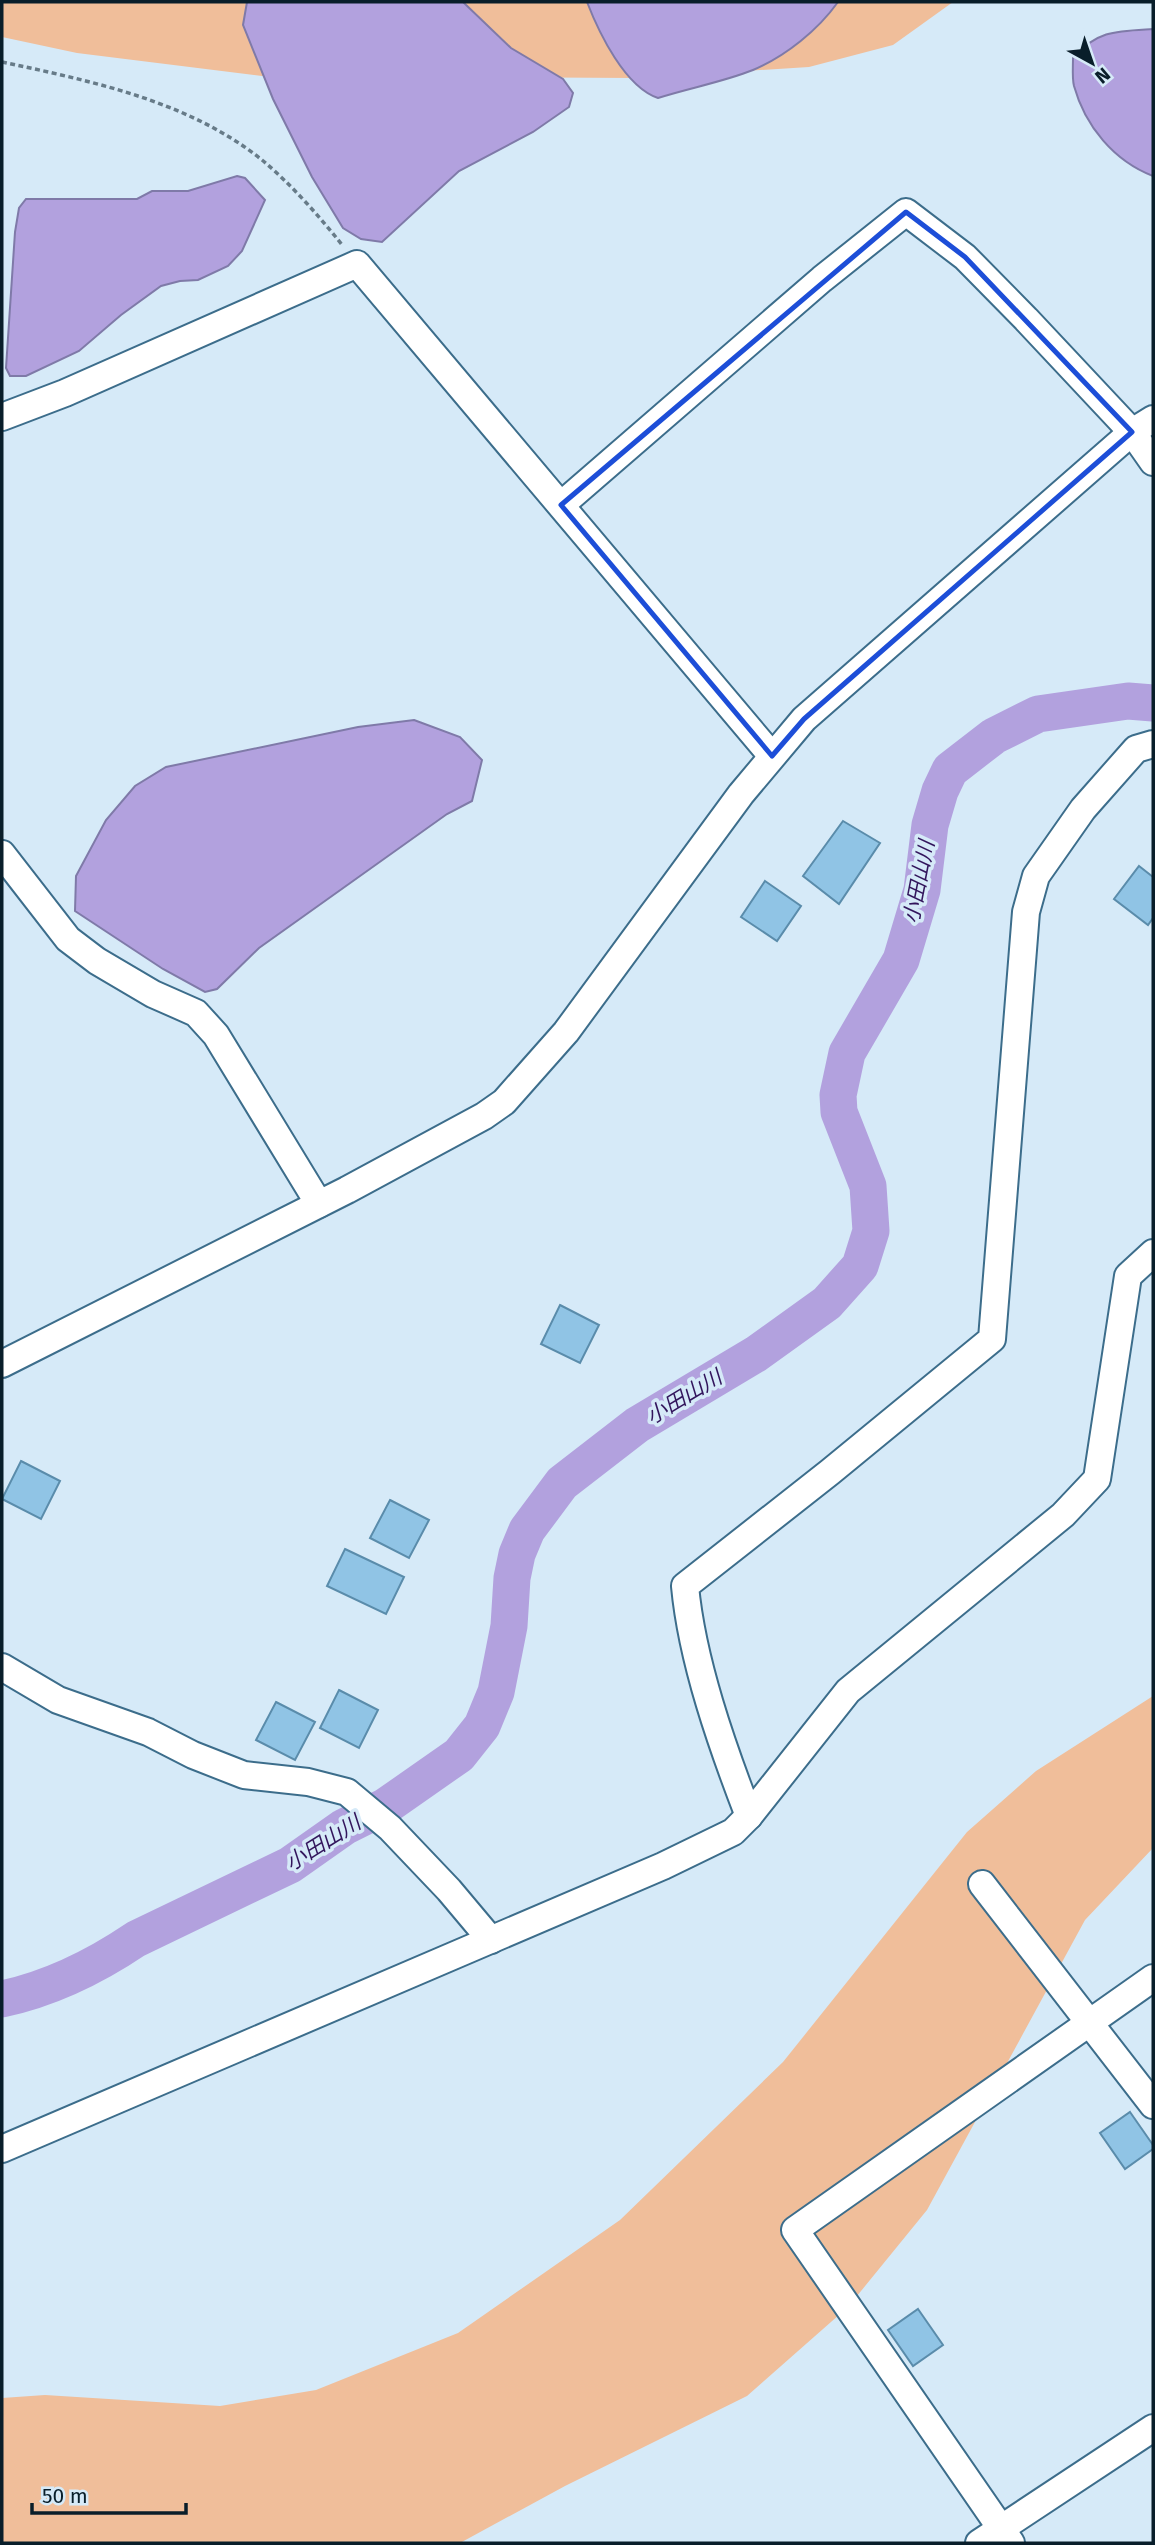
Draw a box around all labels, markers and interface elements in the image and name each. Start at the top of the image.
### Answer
north arrow [1057,28,1127,98]
text: N [1090,63,1115,89]
water label: 小田山川 [898,836,940,926]
water label: 小田山川 [641,1363,728,1430]
water label: 小田山川 [280,1809,367,1876]
scale bar [32,2472,186,2516]
text: 50 m [42,2483,88,2509]

